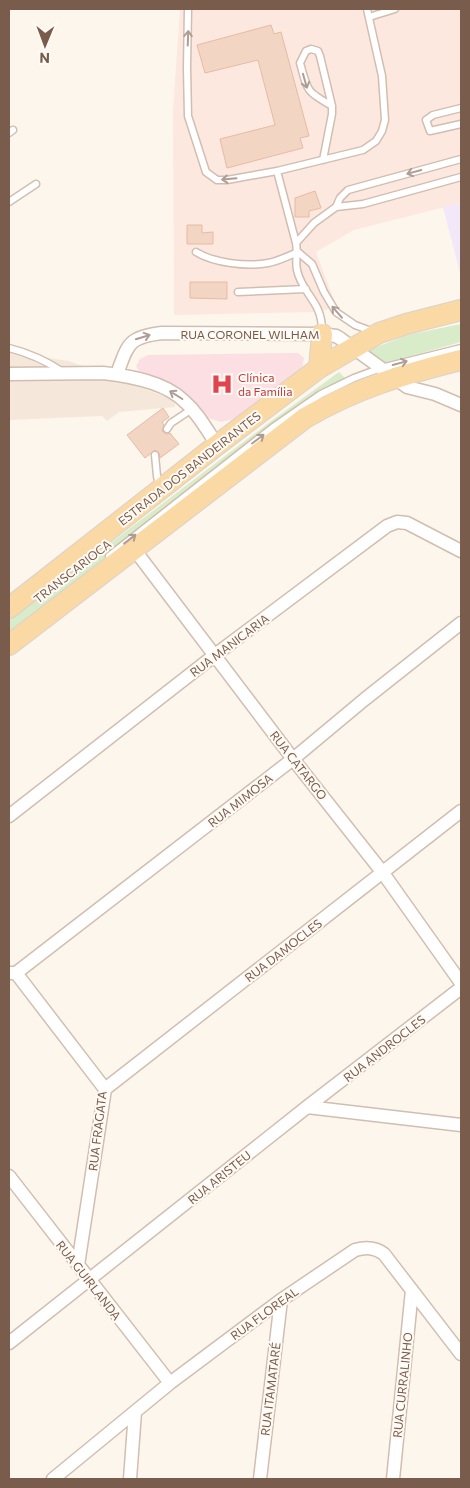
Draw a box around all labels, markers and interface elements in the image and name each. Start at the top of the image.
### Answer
north arrow [20,20,70,70]
one-way arrow [183,30,192,46]
text: N [39,50,50,67]
one-way arrow [301,73,311,89]
one-way arrow [407,167,423,177]
one-way arrow [222,174,238,184]
one-way arrow [332,305,343,318]
street label: RUA CORONEL WILHAM [180,327,320,341]
one-way arrow [135,331,151,341]
one-way arrow [392,358,408,368]
place label: Clínica da Família [238,370,292,398]
hospital icon: Clínica da Família [209,371,235,397]
one-way arrow [169,389,183,399]
street label: ESTRADA DOS BANDEIRANTES [115,408,263,528]
one-way arrow [251,433,264,444]
one-way arrow [123,534,137,544]
street label: TRANSCARIOCA [31,536,113,606]
street label: RUA MANICARIA [187,611,271,679]
street label: RUA CATARGO [268,728,330,802]
street label: RUA MIMOSA [205,770,275,830]
street label: RUA DAMOCLES [242,916,324,984]
street label: RUA ANDROCLES [340,1012,428,1084]
street label: RUA FRAGATA [85,1090,109,1172]
street label: RUA ARISTEU [185,1147,253,1207]
street label: RUA GUIRLANDA [54,1238,124,1322]
street label: RUA FLOREAL [227,1284,301,1342]
street label: RUA CURRALINHO [389,1331,415,1439]
street label: RUA ITAMATARÉ [257,1342,283,1436]

